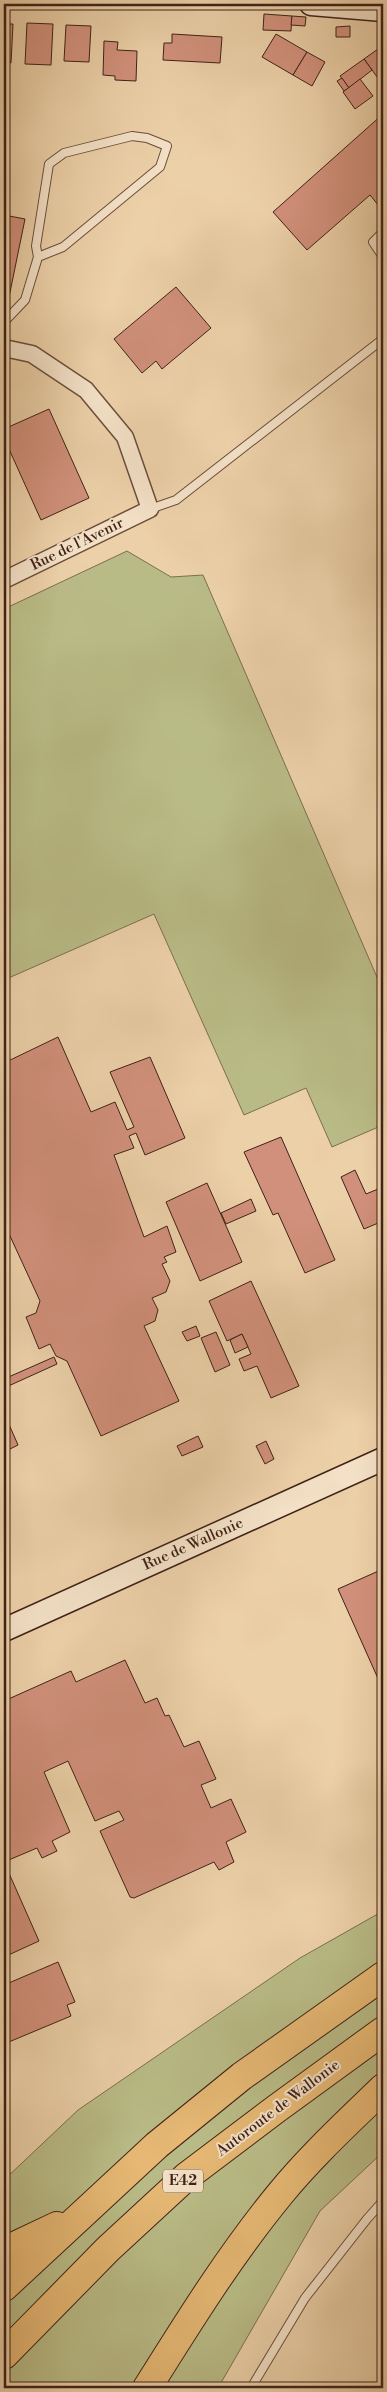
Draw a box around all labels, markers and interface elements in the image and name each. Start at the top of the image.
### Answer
street label: Rue de l'Avenir [27,513,127,575]
street label: Rue de Wallonie [140,1513,246,1575]
street label: Autoroute de Wallonie [212,2055,343,2161]
road number: E42 [163,2170,203,2192]

